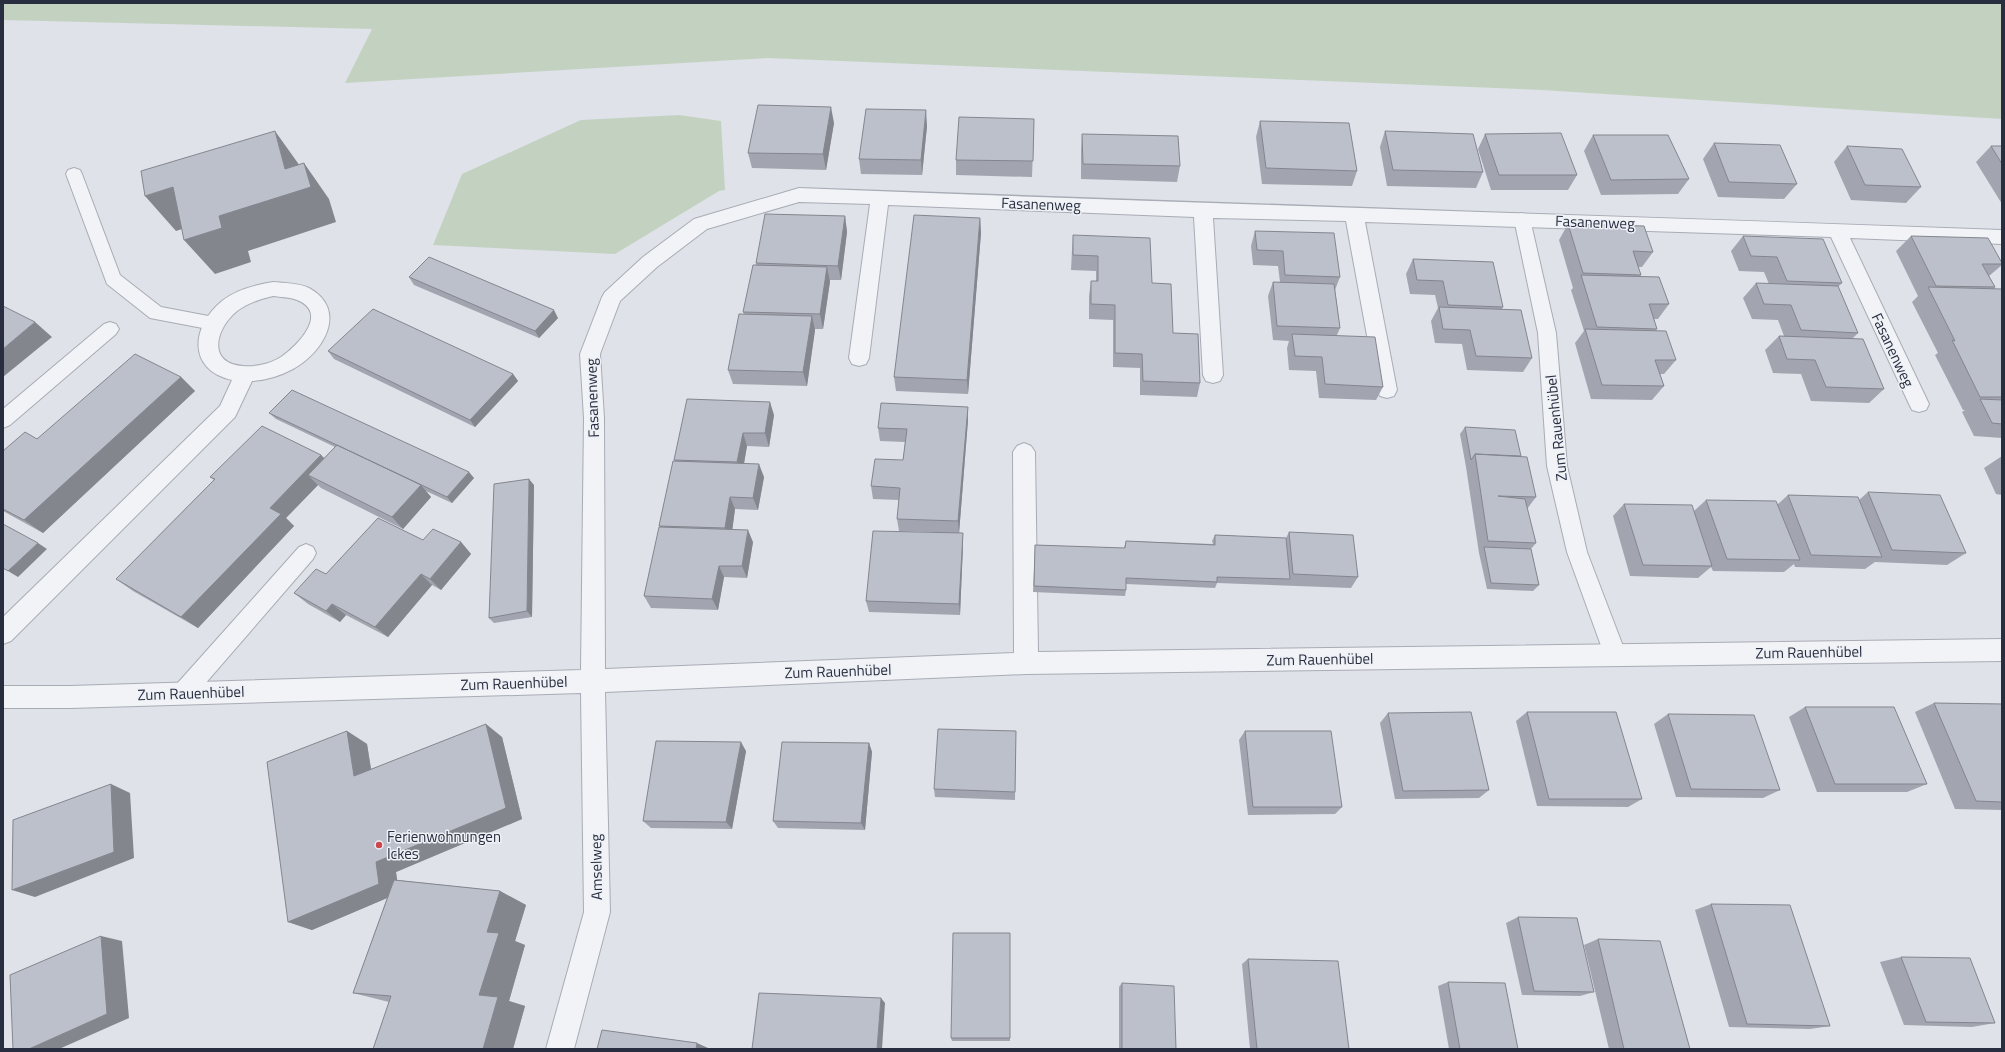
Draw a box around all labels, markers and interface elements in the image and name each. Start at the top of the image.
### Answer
street label: Fasanenweg [1001,191,1081,217]
street label: Fasanenweg [1555,209,1635,235]
street label: Fasanenweg [1866,309,1920,391]
street label: Fasanenweg [579,358,605,438]
street label: Zum Rauenhübel [1539,374,1573,482]
street label: Zum Rauenhübel [1755,640,1863,664]
street label: Zum Rauenhübel [1266,647,1374,671]
street label: Zum Rauenhübel [784,658,892,684]
street label: Zum Rauenhübel [460,670,568,696]
street label: Zum Rauenhübel [137,680,245,706]
place label: Ferienwohnungen Ickes [387,825,501,865]
street label: Amselweg [584,833,608,900]
marker: Ferienwohnungen Ickes [374,840,384,850]

